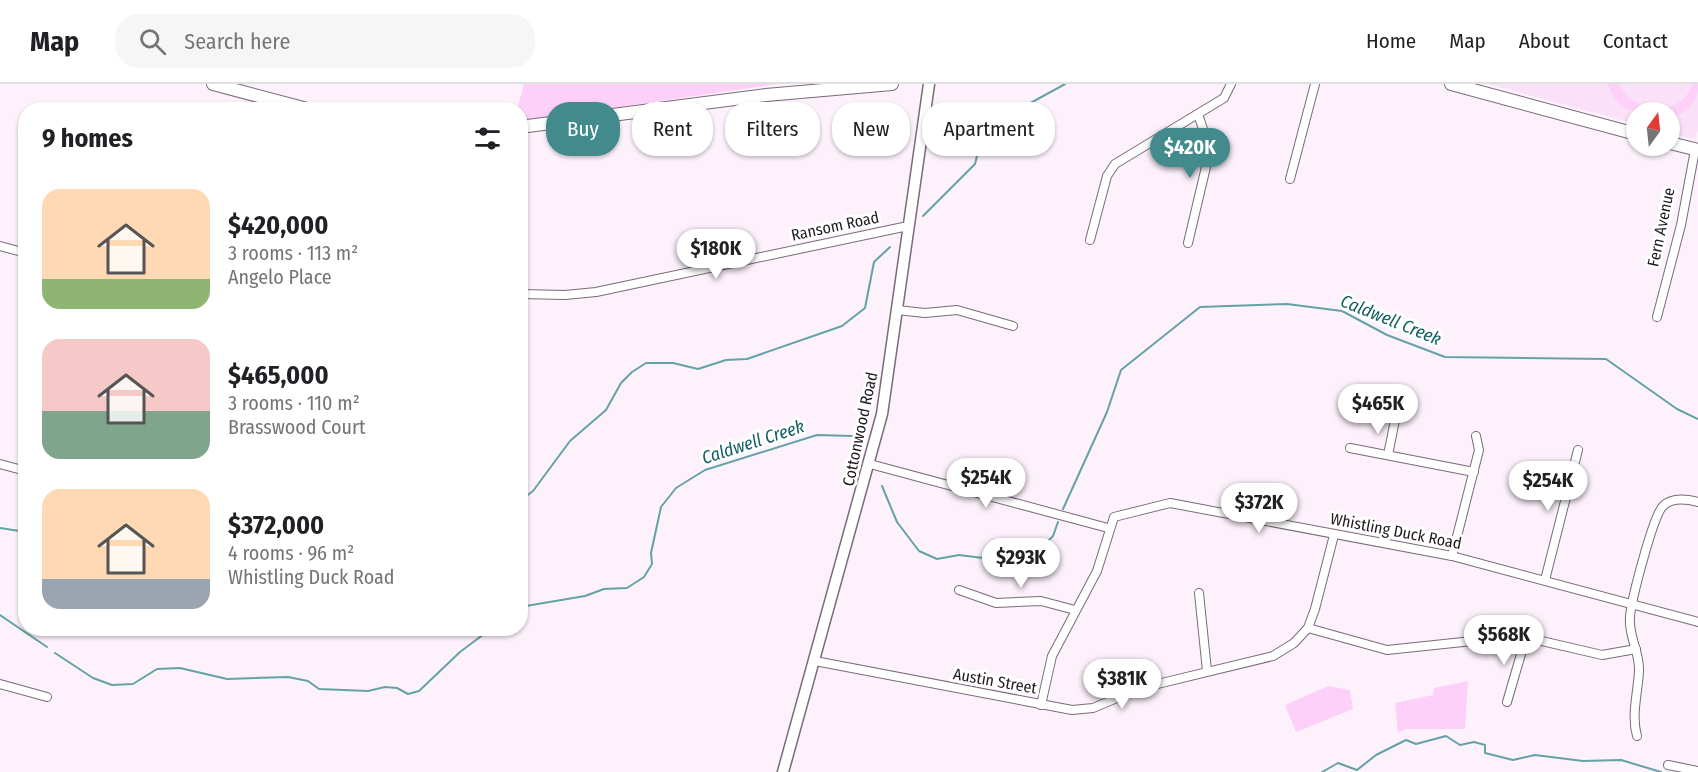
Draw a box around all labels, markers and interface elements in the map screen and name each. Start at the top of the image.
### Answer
search box [115,14,535,68]
text: Map [30,25,79,58]
icon: search [136,25,169,58]
text: Search here [184,28,290,55]
text: Home [1366,28,1416,54]
text: Map [1449,28,1486,54]
text: About [1519,28,1570,54]
text: Contact [1603,28,1668,54]
chip: Buy [546,102,620,156]
chip: Rent [632,102,713,156]
chip: Filters [725,102,820,156]
chip: New [832,102,910,156]
chip: Apartment [922,102,1055,156]
north arrow [1626,102,1680,156]
map controls [1626,102,1680,156]
icon: filters [471,122,504,155]
text: 9 homes [42,123,133,154]
pin: $420K [1148,128,1232,179]
text: $420K [1164,135,1216,159]
street label: Fern Avenue [1643,186,1679,268]
street label: Ransom Road [789,207,881,245]
text: $420,000 [228,210,328,241]
icon: home [90,213,162,285]
pin: $180K [674,229,758,280]
text: $180K [691,236,741,260]
text: 3 rooms · 113 m² [228,241,358,265]
text: Angelo Place [228,265,332,289]
water label: Caldwell Creek [1337,290,1445,350]
text: $465,000 [228,360,329,391]
icon: home [90,363,162,435]
street label: Cottonwood Road [839,370,881,488]
pin: $465K [1336,384,1420,435]
text: 3 rooms · 110 m² [228,391,360,415]
text: $465K [1352,391,1404,415]
text: Brasswood Court [228,415,366,439]
water label: Caldwell Creek [699,415,807,469]
pin: $254K [944,458,1028,509]
pin: $254K [1506,461,1590,512]
text: $254K [961,465,1011,489]
text: $254K [1523,468,1573,492]
pin: $372K [1217,483,1301,534]
text: $372K [1235,490,1283,514]
street label: Whistling Duck Road [1329,509,1463,553]
text: $372,000 [228,510,324,541]
icon: home [90,513,162,585]
pin: $293K [979,538,1063,589]
text: 4 rooms · 96 m² [228,541,354,565]
text: $293K [996,545,1046,569]
text: Whistling Duck Road [228,565,395,589]
pin: $568K [1462,615,1546,666]
text: $568K [1478,622,1530,646]
pin: $381K [1080,659,1164,710]
street label: Austin Street [952,664,1039,698]
text: $381K [1097,666,1147,690]

